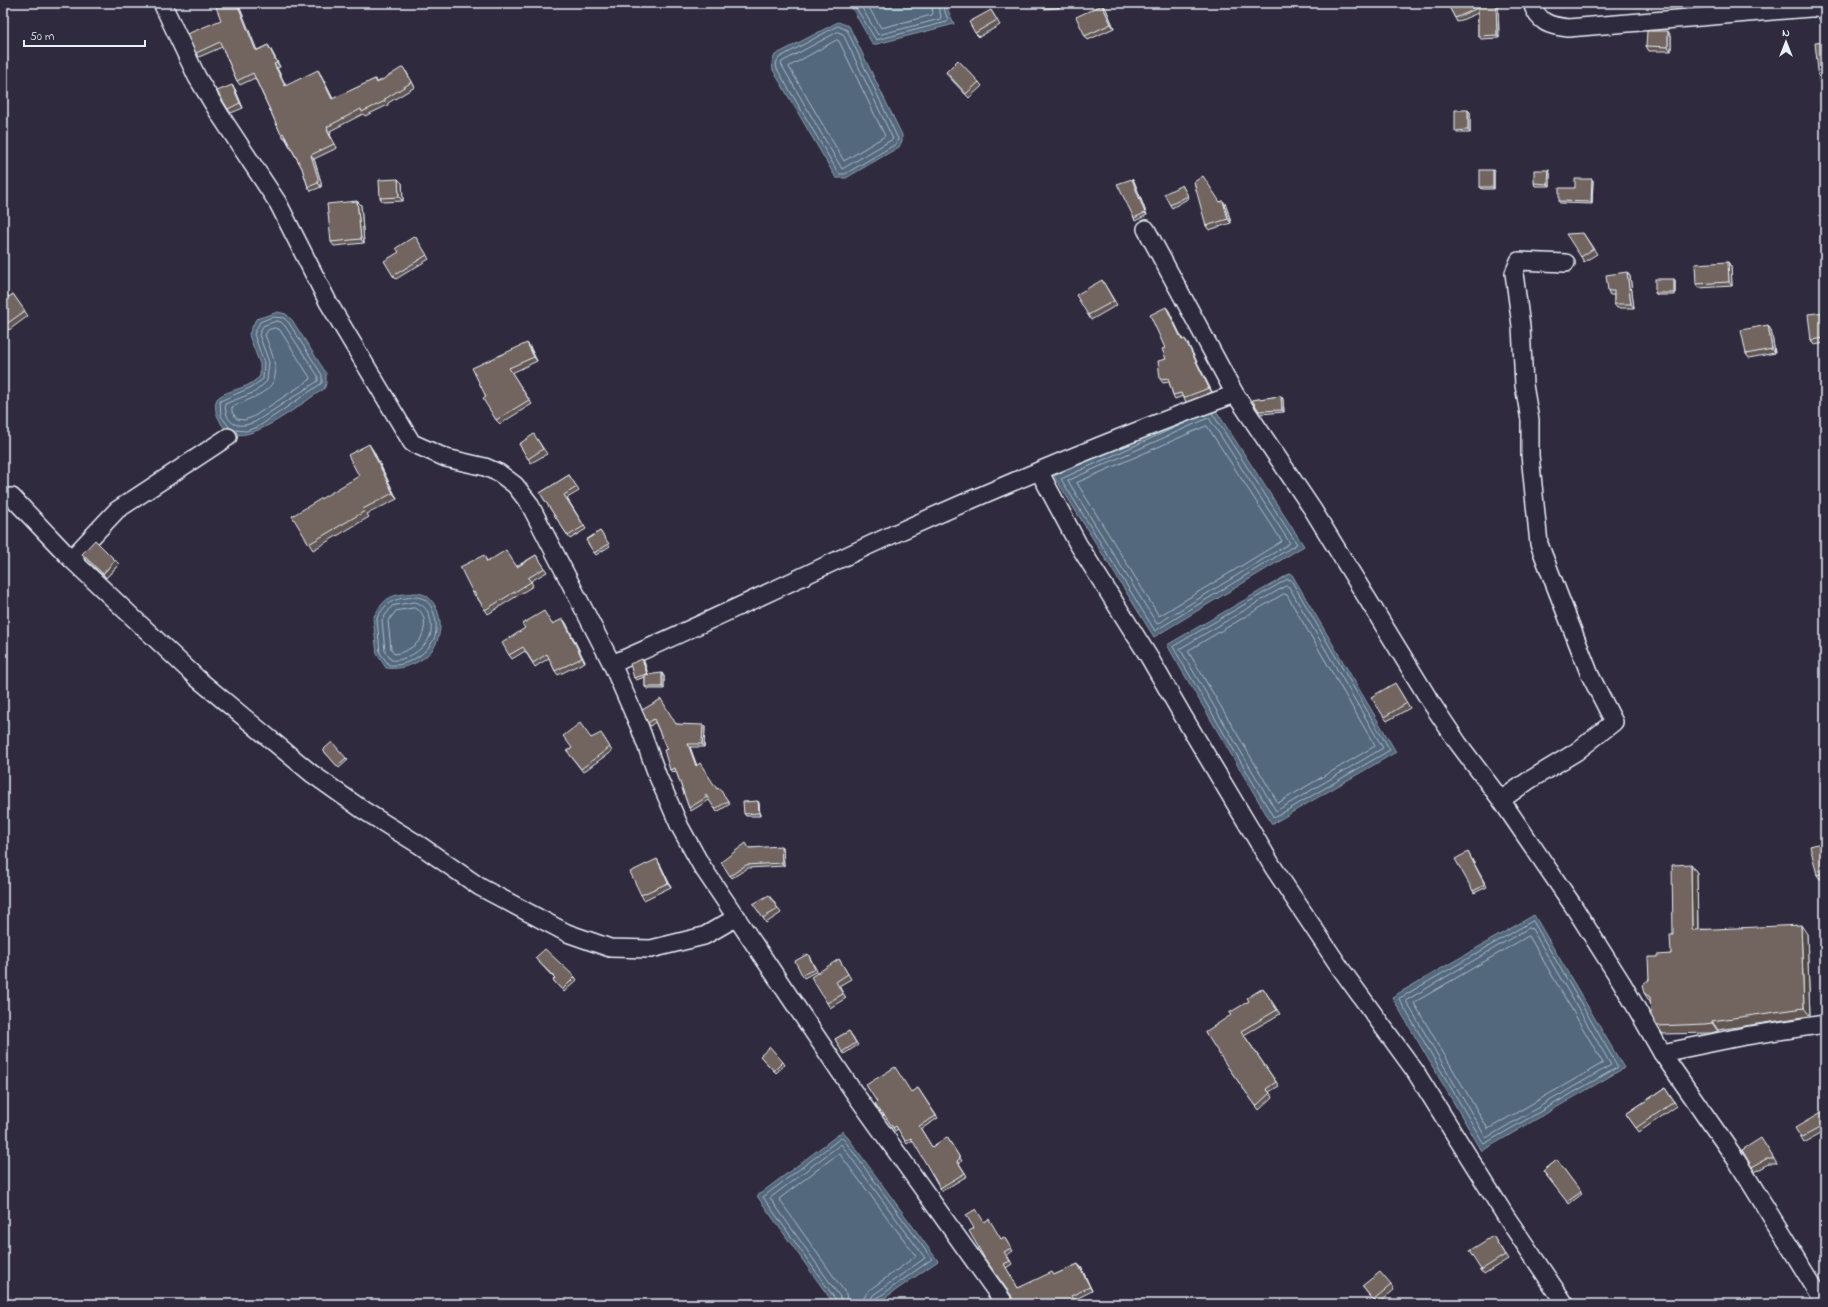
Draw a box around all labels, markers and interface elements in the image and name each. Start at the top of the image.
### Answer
scale bar [24,22,145,48]
north arrow [1766,22,1806,62]
text: N [1782,25,1790,41]
text: 50 m [30,28,54,46]

